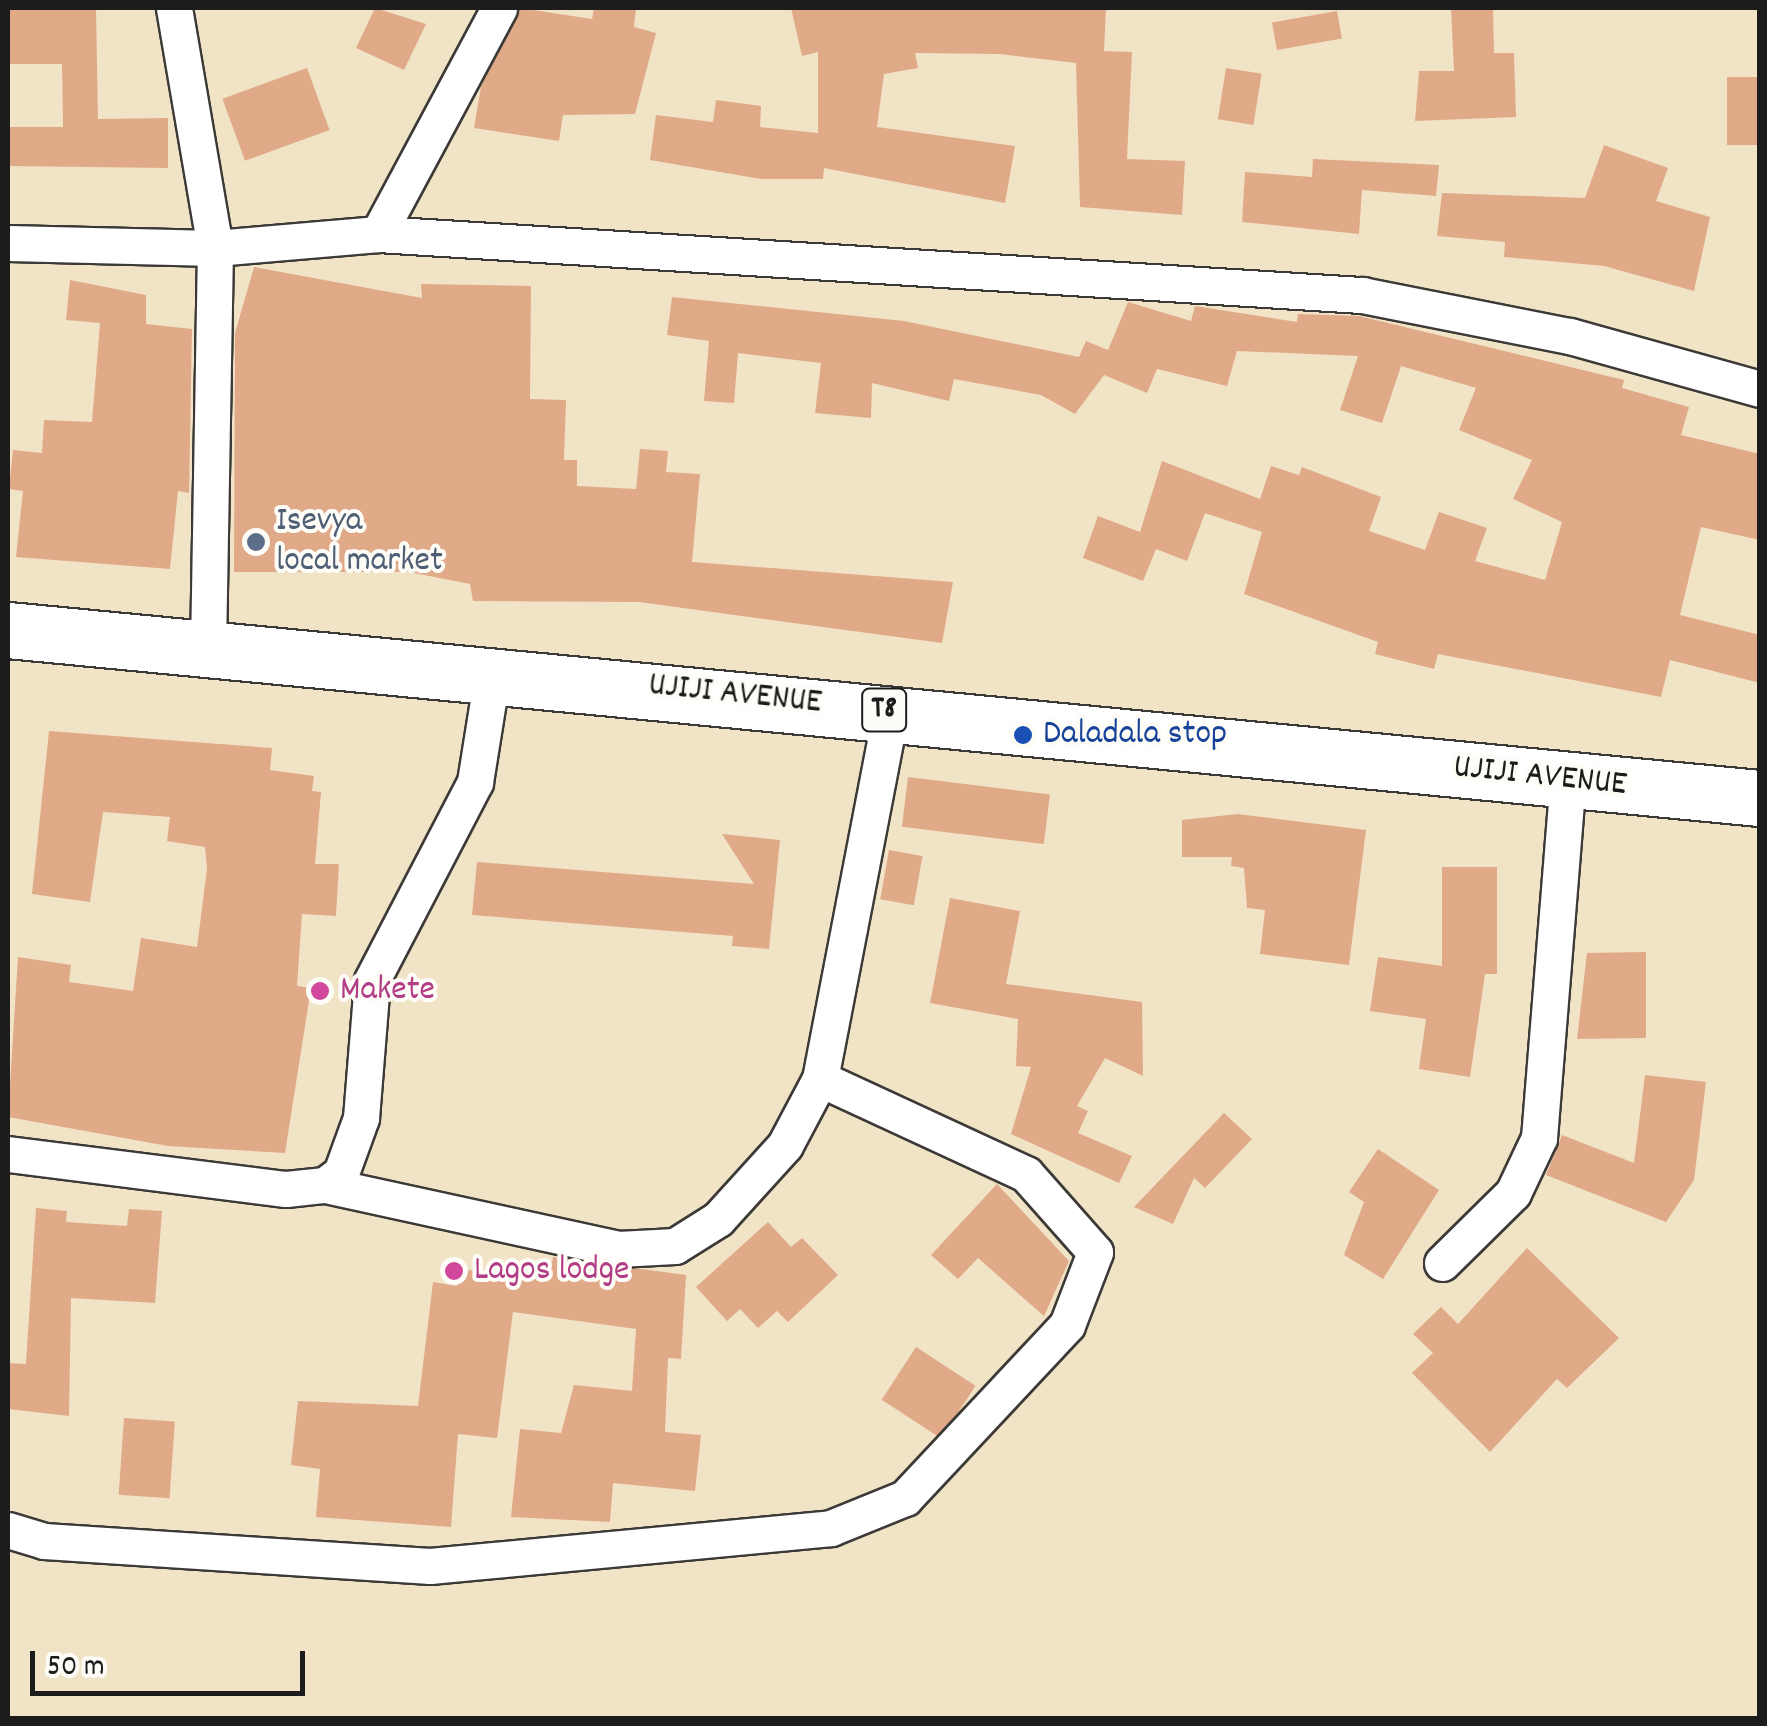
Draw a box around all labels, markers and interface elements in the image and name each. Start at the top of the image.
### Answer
place label: Isevya local market [276,501,443,583]
marker: Isevya local market [245,531,267,553]
street label: UJIJI AVENUE [646,665,824,725]
road number: T8 [859,683,909,737]
place label: Daladala stop [1043,714,1227,756]
marker: Daladala stop [1012,724,1034,746]
street label: UJIJI AVENUE [1451,747,1629,807]
place label: Makete [340,970,435,1012]
marker: Makete [309,980,331,1002]
place label: Lagos lodge [474,1250,629,1292]
marker: Lagos lodge [443,1260,465,1282]
scale bar [35,1631,310,1693]
text: 50 m [47,1647,105,1690]

